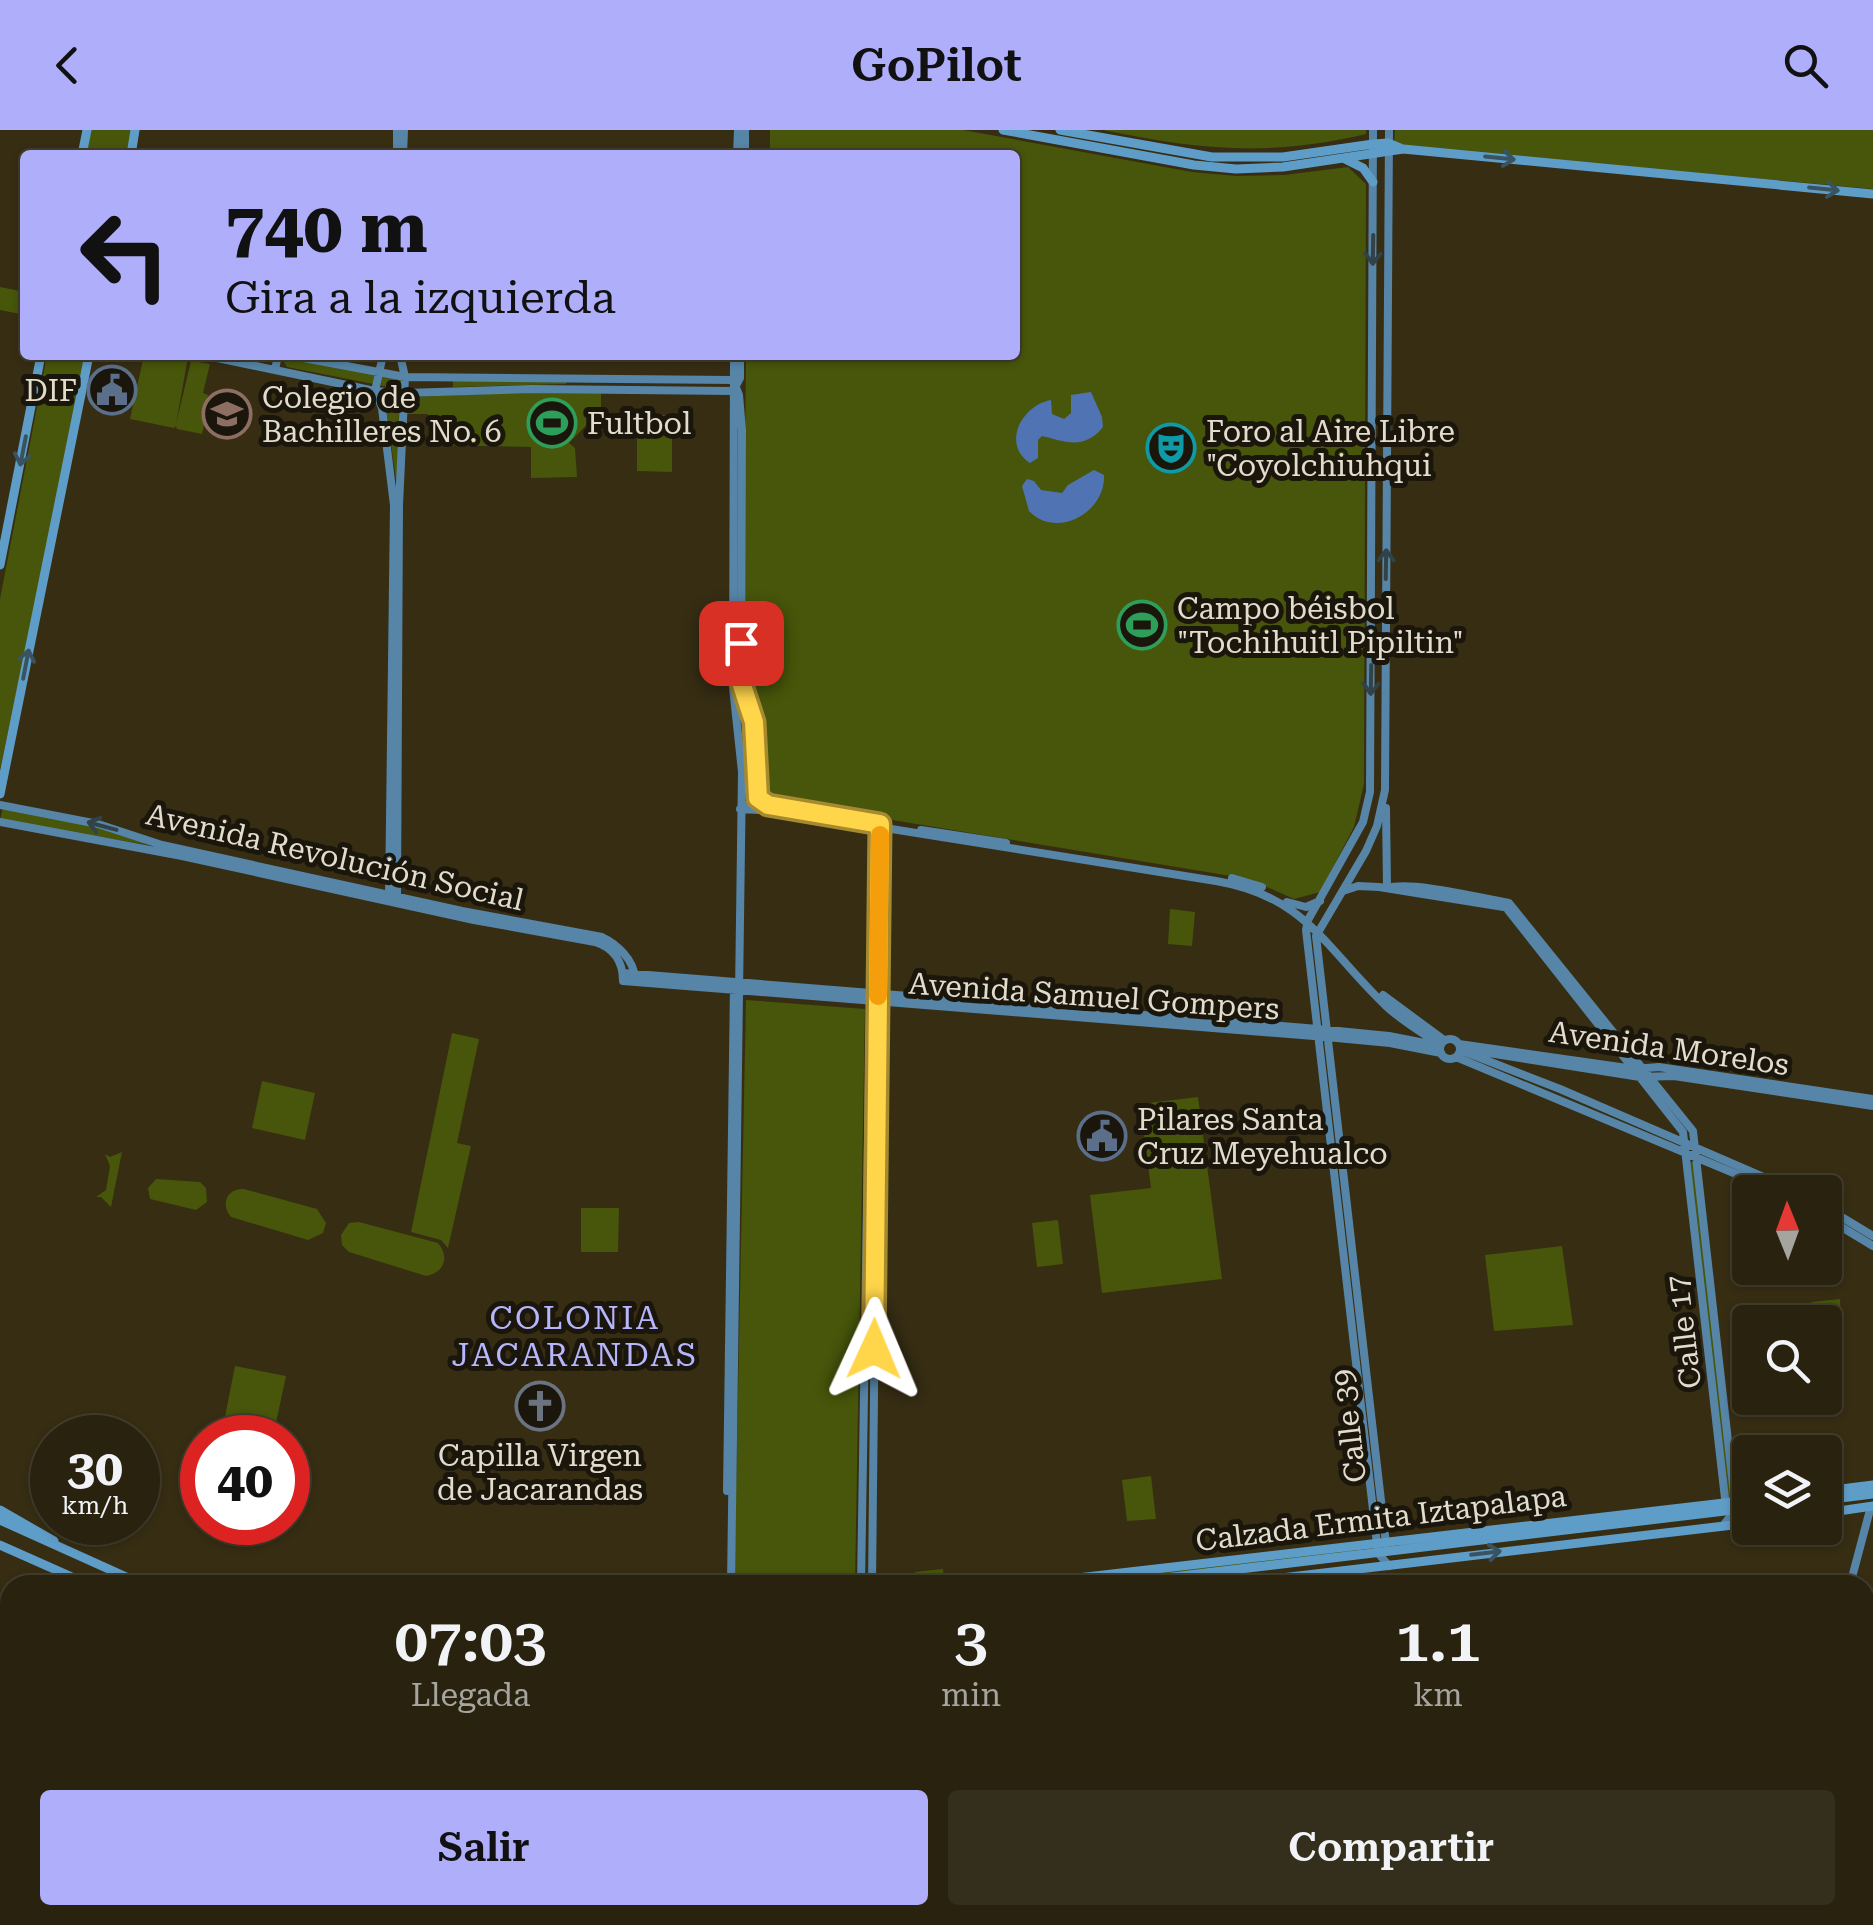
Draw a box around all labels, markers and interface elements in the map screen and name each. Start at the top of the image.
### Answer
icon: back [40,38,95,93]
icon: search [1778,38,1833,93]
text: GoPilot [851,39,1022,92]
one-way arrow [1484,148,1516,167]
one-way arrow [1807,180,1839,199]
text: 740 m [225,187,428,269]
icon: left [60,190,190,320]
one-way arrow [1363,234,1382,266]
text: Gira a la izquierda [225,271,616,324]
public building icon: DIF [86,364,138,416]
place label: DIF [25,373,77,408]
place label: Colegio de Bachilleres No. 6 [262,380,502,449]
school or university icon: Colegio de Bachilleres No. 6 [201,388,253,440]
sports icon: Fultbol [526,397,578,449]
place label: Fultbol [587,406,691,441]
place label: Foro al Aire Libre "Coyolchiuhqui [1206,414,1455,483]
theatre icon: Foro al Aire Libre "Coyolchiuhqui [1145,422,1197,474]
one-way arrow [12,434,31,466]
one-way arrow [1376,549,1396,582]
place label: Campo béisbol "Tochihuitl Pipiltin" [1177,591,1464,660]
sports icon: Campo béisbol "Tochihuitl Pipiltin" [1116,599,1168,651]
pin [699,601,784,686]
icon: arrive [714,616,769,671]
one-way arrow [18,649,37,681]
one-way arrow [1362,664,1380,696]
street label: Avenida Revolución Social [143,797,527,917]
one-way arrow [87,815,118,834]
street label: Avenida Samuel Gompers [907,966,1281,1026]
street label: Avenida Morelos [1547,1014,1791,1082]
place label: Pilares Santa Cruz Meyehualco [1137,1102,1388,1171]
public building icon: Pilares Santa Cruz Meyehualco [1076,1110,1128,1162]
north arrow [1732,1175,1842,1285]
map controls [1732,1175,1842,1545]
street label: Calle 17 [1660,1273,1708,1391]
position arrow [822,1297,926,1401]
district label: COLONIA JACARANDAS [452,1299,698,1374]
button: search [1732,1305,1842,1415]
street label: Calle 39 [1325,1367,1373,1485]
church icon: Capilla Virgen de Jacarandas [514,1380,566,1432]
speed limit sign: 40 [180,1415,310,1545]
button: layers [1732,1435,1842,1545]
place label: Capilla Virgen de Jacarandas [437,1438,643,1507]
text: 30 [67,1439,123,1497]
street label: Calzada Ermita Iztapalapa [1194,1478,1568,1558]
text: km/h [62,1491,128,1520]
one-way arrow [1469,1543,1501,1562]
text: 07:03 [394,1605,547,1676]
text: 3 [954,1605,988,1676]
text: 1.1 [1396,1605,1481,1676]
text: Llegada [411,1676,530,1714]
text: min [941,1676,1001,1714]
text: km [1413,1676,1463,1714]
button: Salir [40,1790,928,1905]
button: Compartir [948,1790,1835,1905]

